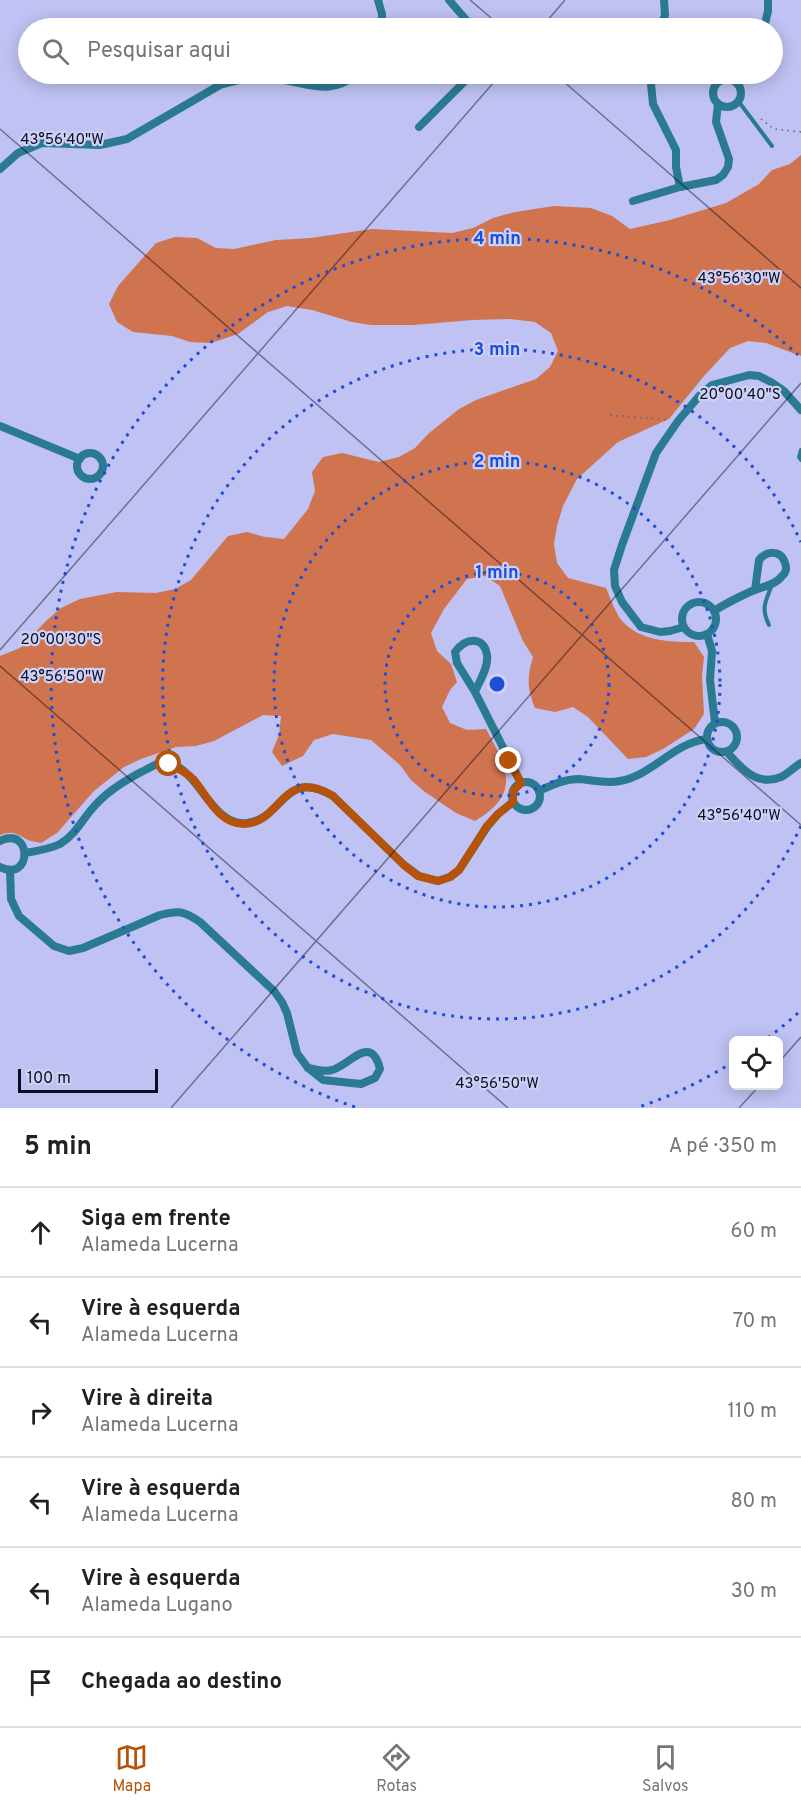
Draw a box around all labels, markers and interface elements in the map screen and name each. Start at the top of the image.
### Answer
search box [18,18,783,84]
icon: search [39,35,72,68]
text: Pesquisar aqui [87,38,231,65]
text: 43°56'40"W [20,131,104,150]
text: 4 min [473,228,521,251]
text: 43°56'30"W [697,270,781,289]
text: 3 min [474,339,520,362]
text: 20°00'40"S [699,386,781,405]
text: 2 min [473,451,521,474]
text: 1 min [475,562,519,585]
text: 20°00'30"S [21,631,101,650]
text: 43°56'50"W [20,668,104,687]
centre of rings [487,674,507,694]
route end [495,747,521,773]
route start [155,750,181,776]
text: 43°56'40"W [697,807,781,826]
map controls [729,1036,783,1090]
button: locate [729,1036,783,1090]
scale bar [18,1066,158,1094]
text: 100 m [27,1069,71,1089]
text: 43°56'50"W [455,1075,539,1094]
text: 5 min [24,1131,92,1164]
text: A pé · 350 m [669,1134,777,1160]
text: Siga em frente [81,1206,231,1233]
icon: ahead [24,1216,57,1249]
text: 60 m [731,1219,777,1245]
text: Alameda Lucerna [81,1233,238,1259]
text: Vire à esquerda [81,1296,240,1323]
icon: left [24,1306,57,1339]
text: 70 m [733,1309,777,1335]
text: Alameda Lucerna [81,1323,238,1349]
text: Vire à direita [81,1386,213,1413]
icon: right [24,1396,57,1429]
text: 110 m [728,1399,777,1425]
text: Alameda Lucerna [81,1413,238,1439]
text: Vire à esquerda [81,1476,240,1503]
icon: left [24,1486,57,1519]
text: 80 m [731,1489,777,1515]
text: Alameda Lucerna [81,1503,238,1529]
text: Vire à esquerda [81,1566,240,1593]
icon: left [24,1576,57,1609]
text: 30 m [731,1579,777,1605]
text: Alameda Lugano [81,1593,233,1619]
icon: arrive [24,1666,57,1699]
text: Chegada ao destino [81,1669,282,1696]
tab: Mapa [112,1741,151,1797]
tab: Rotas [376,1741,417,1797]
tab: Salvos [642,1741,689,1797]

